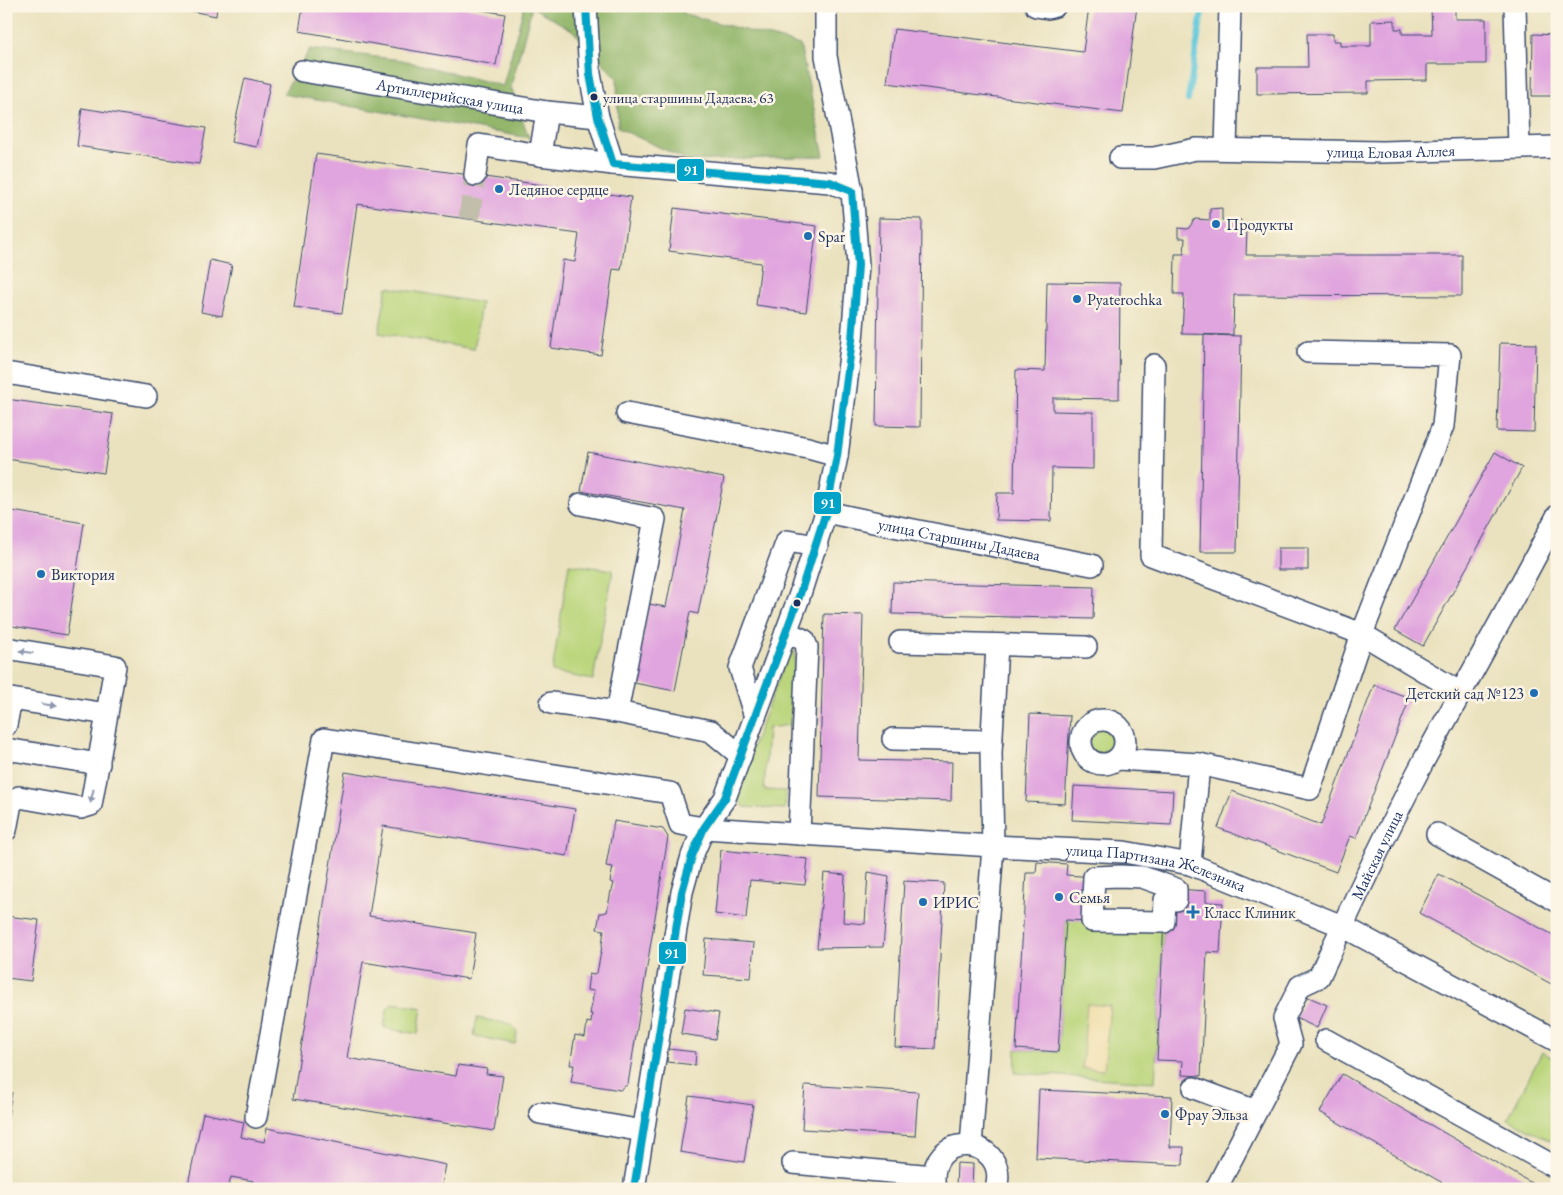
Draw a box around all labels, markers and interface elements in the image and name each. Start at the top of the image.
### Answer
street label: Артиллерийская улица [374,73,526,119]
place label: улица старшины Дадаева, 63 [603,88,774,107]
marker: улица старшины Дадаева, 63 [589,92,599,102]
street label: улица Еловая Аллея [1327,140,1456,163]
line badge: 91 [676,158,705,182]
text: 91 [684,161,698,179]
place label: Ледяное сердце [509,179,609,200]
marker: Ледяное сердце [493,183,505,195]
place label: Продукты [1226,214,1294,235]
marker: Продукты [1210,218,1222,230]
place label: Spar [818,226,846,247]
marker: Spar [802,230,814,242]
place label: Pyaterochka [1087,289,1163,310]
marker: Pyaterochka [1071,293,1083,305]
line badge: 91 [813,491,842,515]
text: 91 [821,494,835,512]
street label: улица Старшины Дадаева [876,513,1043,566]
place label: Виктория [51,564,115,585]
marker: Виктория [35,568,47,580]
unlabelled marker [792,598,802,608]
one-way arrow [18,647,34,655]
place label: Детский сад №123 [1406,683,1524,704]
marker: Детский сад №123 [1528,687,1540,699]
one-way arrow [42,701,58,709]
one-way arrow [88,789,96,804]
street label: Майская улица [1346,806,1408,903]
street label: улица Партизана Железняка [1065,839,1250,897]
place label: Семья [1069,887,1110,908]
marker: Семья [1053,891,1065,903]
place label: ИРИС [933,892,979,913]
marker: ИРИС [917,896,929,908]
place label: Класс Клиник [1204,902,1296,923]
marker: Класс Клиник [1186,905,1200,919]
line badge: 91 [658,941,687,965]
text: 91 [665,944,679,962]
place label: Фрау Эльза [1175,1104,1249,1125]
marker: Фрау Эльза [1159,1108,1171,1120]

